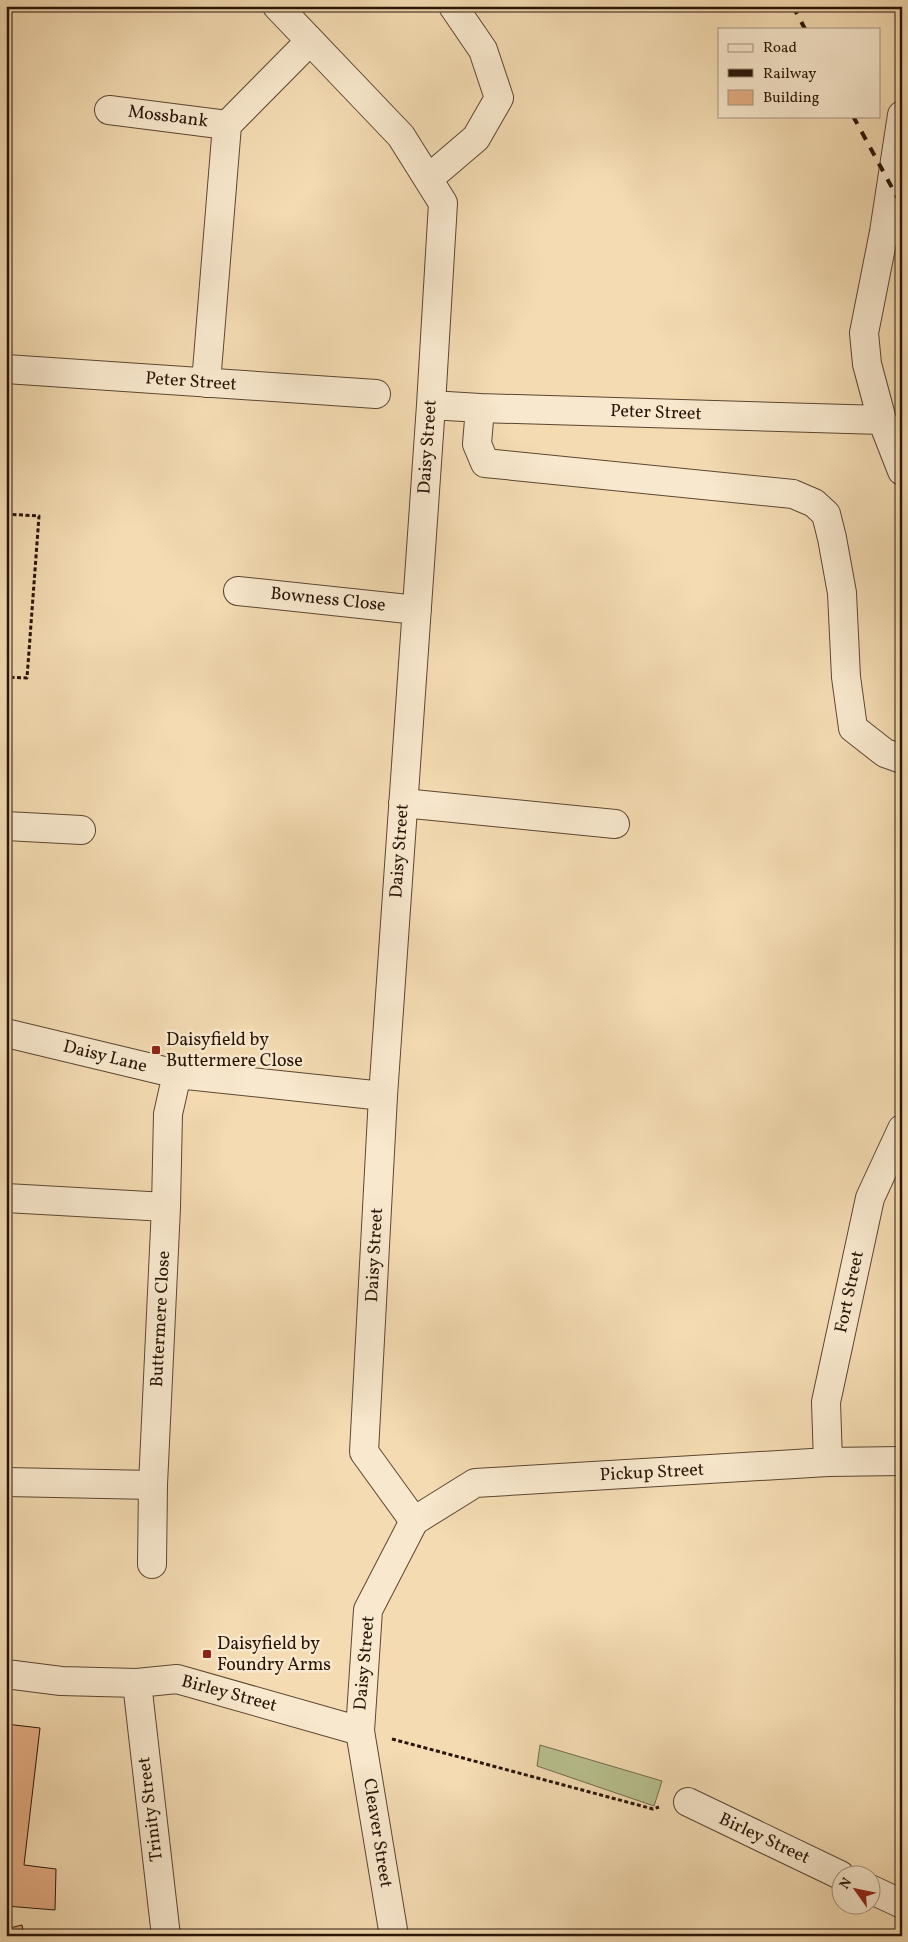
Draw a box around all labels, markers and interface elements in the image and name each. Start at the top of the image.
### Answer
legend [718,28,880,118]
text: Road [763,38,797,59]
text: Railway [763,64,816,85]
text: Building [763,88,820,109]
street label: Mossbank [126,100,210,134]
street label: Peter Street [144,366,238,398]
street label: Daisy Street [412,399,444,495]
street label: Peter Street [610,399,702,427]
street label: Bowness Close [269,582,387,618]
street label: Daisy Street [384,803,416,899]
place label: Daisyfield by Buttermere Close [166,1028,303,1074]
street label: Daisy Lane [60,1034,150,1080]
marker: Daisyfield by Buttermere Close [150,1044,162,1056]
street label: Daisy Street [360,1207,390,1303]
street label: Fort Street [829,1249,871,1335]
street label: Buttermere Close [145,1250,177,1388]
street label: Pickup Street [599,1458,705,1488]
street label: Daisy Street [348,1615,382,1711]
place label: Daisyfield by Foundry Arms [217,1632,331,1678]
marker: Daisyfield by Foundry Arms [201,1648,213,1660]
street label: Birley Street [178,1669,280,1719]
street label: Trinity Street [132,1755,170,1863]
street label: Cleaver Street [356,1777,398,1889]
street label: Birley Street [714,1807,814,1871]
north arrow [830,1864,880,1914]
text: N [836,1874,857,1893]

